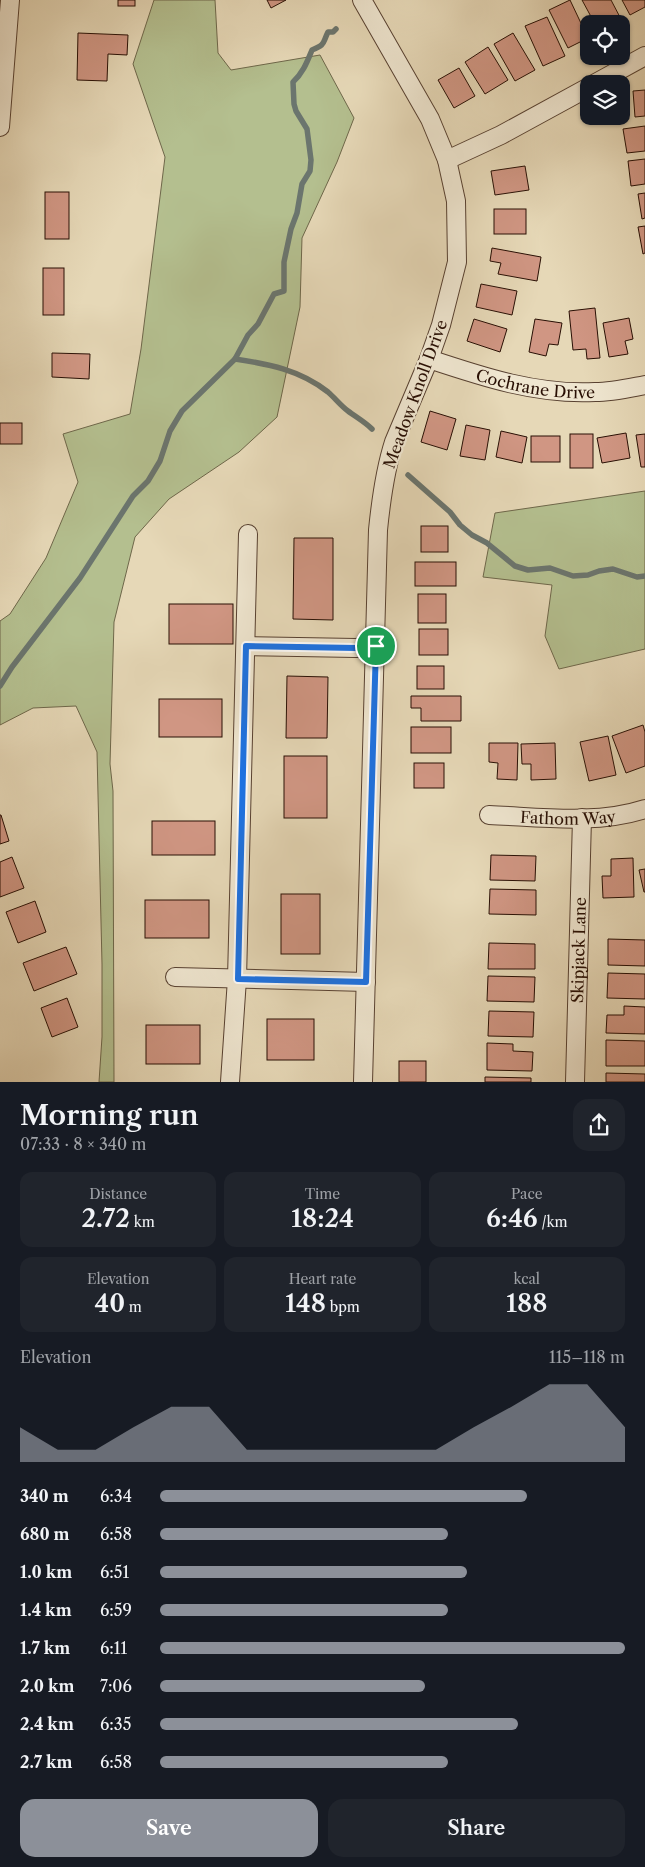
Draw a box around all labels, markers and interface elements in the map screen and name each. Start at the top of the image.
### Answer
map controls [580,15,630,125]
button: locate [580,15,630,65]
button: layers [580,75,630,125]
street label: Meadow Knoll Drive [379,317,451,471]
street label: Cochrane Drive [474,365,595,402]
pin [355,625,397,667]
icon: arrive [362,632,390,660]
street label: Fathom Way [520,806,618,829]
street label: Skipjack Lane [567,897,590,1003]
text: Morning run [20,1098,199,1132]
button: share [573,1099,625,1151]
text: 07:33 · 8 × 340 m [20,1134,146,1154]
text: Distance [89,1185,147,1203]
text: Time [305,1185,340,1203]
text: Pace [511,1185,543,1203]
text: 2.72 [81,1203,130,1234]
text: 18:24 [291,1203,354,1234]
text: 6:46 [486,1203,538,1234]
text: km [130,1213,155,1231]
text: /km [538,1213,568,1231]
text: Elevation [87,1270,149,1288]
text: Heart rate [289,1270,356,1288]
text: kcal [514,1270,540,1288]
text: 40 [94,1288,125,1319]
text: 148 [285,1288,326,1319]
text: 188 [506,1288,548,1319]
text: m [125,1298,142,1316]
text: bpm [326,1298,360,1316]
text: Elevation [20,1347,91,1367]
text: 115–118 m [549,1347,625,1367]
text: 340 m [20,1486,69,1506]
text: 6:34 [100,1486,132,1506]
text: 680 m [20,1524,70,1544]
text: 6:58 [100,1524,132,1544]
text: 1.0 km [20,1562,72,1582]
text: 6:51 [100,1562,129,1582]
text: 1.4 km [20,1600,72,1620]
text: 6:59 [100,1600,132,1620]
text: 1.7 km [20,1638,70,1658]
text: 6:11 [100,1638,127,1658]
text: 2.0 km [20,1676,74,1696]
text: 7:06 [100,1676,132,1696]
text: 2.4 km [20,1714,74,1734]
text: 6:35 [100,1714,131,1734]
text: 2.7 km [20,1752,73,1772]
text: 6:58 [100,1752,132,1772]
button: Save [20,1799,318,1857]
button: Share [328,1799,625,1857]

